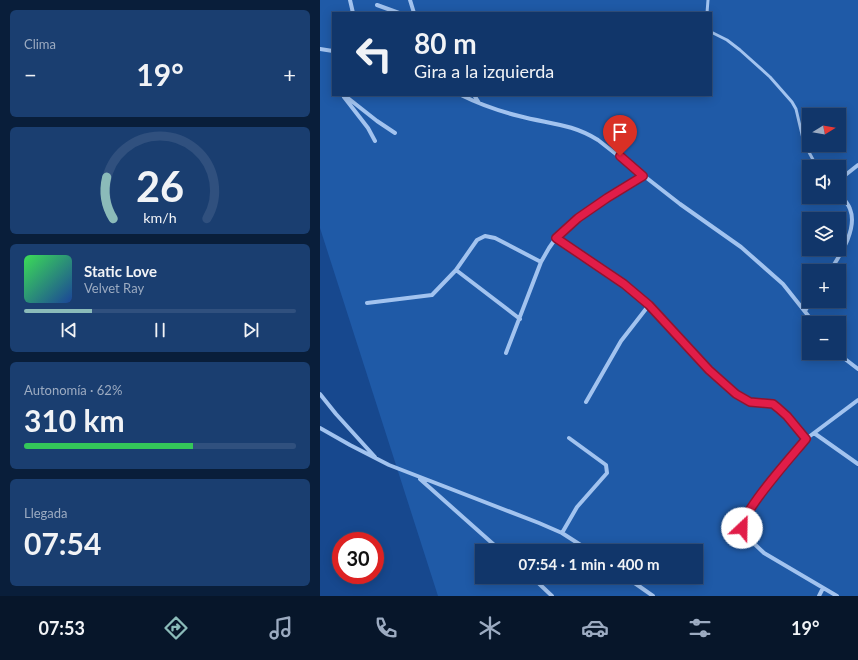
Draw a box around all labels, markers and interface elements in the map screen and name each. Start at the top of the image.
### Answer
text: 80 m [414,26,477,60]
icon: left [348,28,400,80]
text: Clima [24,36,56,52]
text: 19° [136,56,184,92]
text: Gira a la izquierda [414,60,554,82]
text: − [24,61,37,88]
text: + [283,61,296,88]
north arrow [802,108,846,152]
map controls [802,108,846,360]
pin [603,115,637,156]
icon: arrive [609,121,631,143]
button: sound [802,160,846,204]
text: 26 [136,161,184,211]
text: km/h [143,208,177,225]
button: layers [802,212,846,256]
text: Static Love [84,262,157,280]
button: + [802,264,846,308]
text: Velvet Ray [84,280,144,296]
button: − [802,316,846,360]
icon: previous [58,319,80,341]
icon: pause [149,319,171,341]
icon: next [240,319,262,341]
text: Autonomía · 62% [24,382,122,398]
text: 310 km [24,402,125,438]
text: Llegada [24,505,68,521]
position arrow [721,507,763,549]
text: 07:54 [24,525,101,561]
speed limit sign: 30 [332,532,384,584]
text: 07:54 · 1 min · 400 m [519,555,659,573]
icon: directions [162,614,190,642]
icon: music [267,614,295,642]
icon: phone [372,614,400,642]
icon: climate [476,614,504,642]
icon: car [581,614,609,642]
icon: filters [686,614,714,642]
text: 07:53 [38,617,85,639]
text: 19° [791,617,819,639]

